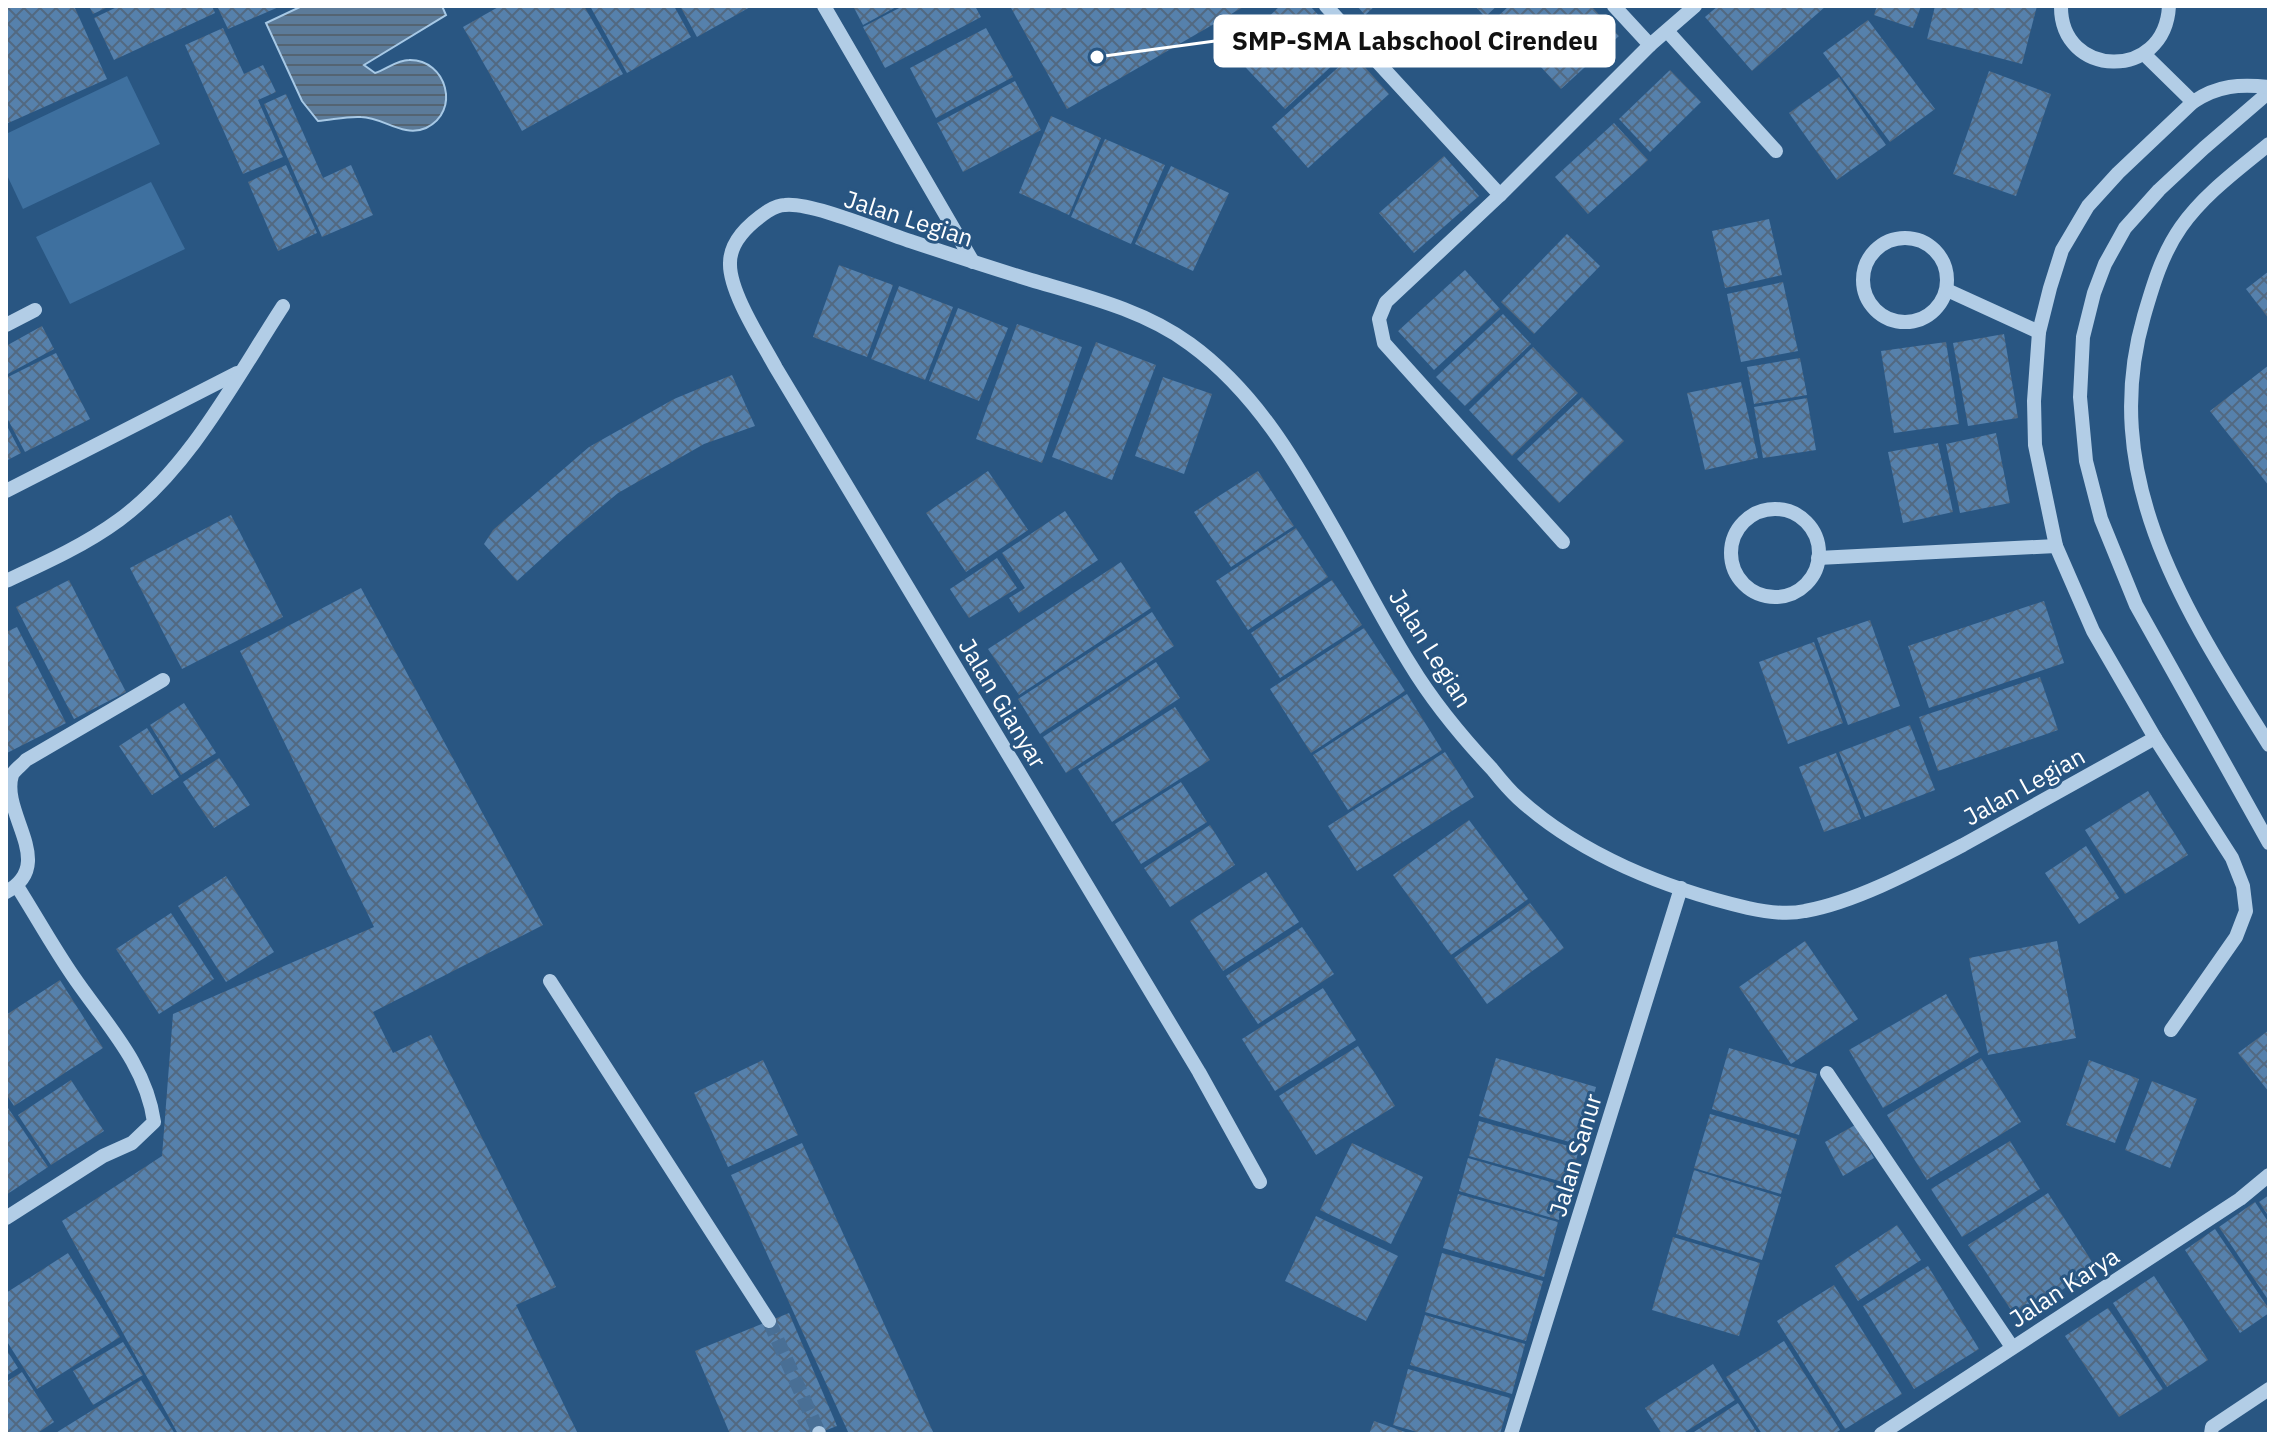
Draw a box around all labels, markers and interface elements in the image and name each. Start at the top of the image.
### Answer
callout: SMP-SMA Labschool Cirendeu [1215,16,1614,66]
text: SMP-SMA Labschool Cirendeu [1232,23,1598,57]
street label: Jalan Legian [840,182,978,254]
street label: Jalan Legian [1382,583,1480,713]
street label: Jalan Gianyar [952,632,1054,774]
street label: Jalan Legian [1958,740,2090,832]
street label: Jalan Sanur [1541,1090,1609,1220]
street label: Jalan Karya [2003,1239,2125,1334]

